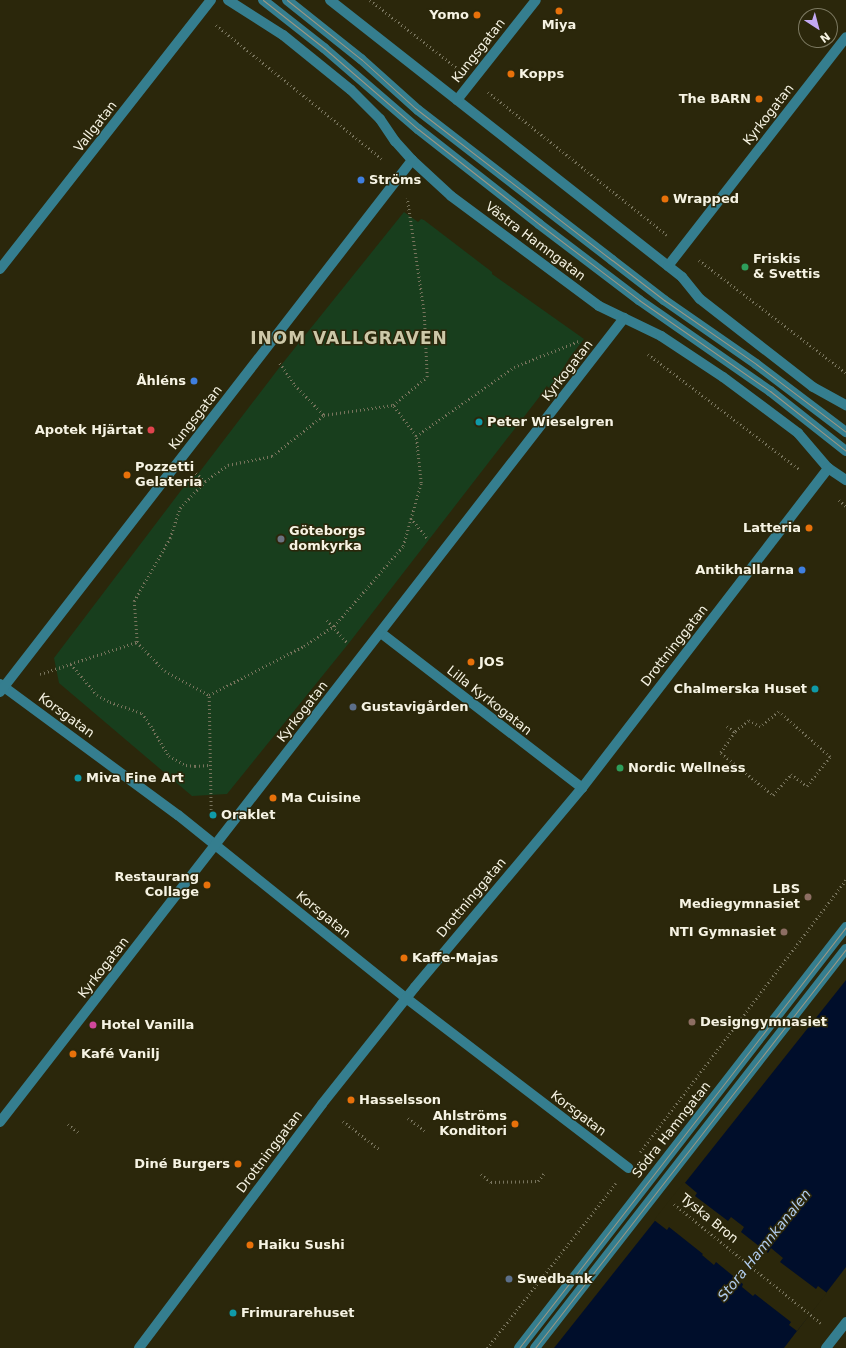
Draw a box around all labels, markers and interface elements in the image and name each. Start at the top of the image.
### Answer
marker: Miya [554,6,564,16]
place label: Yomo [429,7,469,23]
north arrow [798,8,838,48]
marker: Yomo [472,10,482,20]
street label: Kungsgatan [449,16,509,86]
place label: Miya [542,17,576,33]
text: N [817,29,832,45]
place label: Kopps [519,66,564,82]
marker: Kopps [506,69,516,79]
street label: Kyrkogatan [740,81,798,149]
place label: The BARN [679,91,751,107]
marker: The BARN [754,94,764,104]
street label: Vallgatan [71,98,121,156]
place label: Ströms [369,172,421,188]
marker: Ströms [356,175,366,185]
place label: Wrapped [673,191,739,207]
marker: Wrapped [660,194,670,204]
street label: Västra Hamngatan [482,199,588,285]
place label: Friskis & Svettis [753,252,820,283]
marker: Friskis & Svettis [740,262,750,272]
district label: INOM VALLGRAVEN [250,329,448,349]
street label: Kyrkogatan [539,337,597,405]
place label: Åhléns [136,373,186,389]
marker: Åhléns [189,376,199,386]
street label: Kungsgatan [166,383,226,453]
place label: Peter Wieselgren [487,414,614,430]
marker: Peter Wieselgren [474,417,484,427]
place label: Apotek Hjärtat [35,422,143,438]
marker: Apotek Hjärtat [146,425,156,435]
place label: Pozzetti Gelateria [135,460,202,491]
marker: Pozzetti Gelateria [122,470,132,480]
place label: Latteria [743,520,801,536]
marker: Latteria [804,523,814,533]
place label: Göteborgs domkyrka [289,524,365,555]
marker: Göteborgs domkyrka [276,534,286,544]
place label: Antikhallarna [695,562,794,578]
marker: Antikhallarna [797,565,807,575]
street label: Drottninggatan [638,602,712,690]
place label: JOS [479,654,504,670]
marker: JOS [466,657,476,667]
street label: Lilla Kyrkogatan [443,663,535,739]
street label: Kyrkogatan [274,678,332,746]
place label: Chalmerska Huset [674,681,807,697]
marker: Chalmerska Huset [810,684,820,694]
street label: Korsgatan [35,690,97,742]
place label: Gustavigården [361,699,468,715]
marker: Gustavigården [348,702,358,712]
place label: Nordic Wellness [628,760,745,776]
marker: Nordic Wellness [615,763,625,773]
place label: Miva Fine Art [86,770,184,786]
marker: Miva Fine Art [73,773,83,783]
place label: Ma Cuisine [281,790,361,806]
marker: Ma Cuisine [268,793,278,803]
place label: Oraklet [221,807,275,823]
marker: Oraklet [208,810,218,820]
street label: Drottninggatan [434,855,510,941]
place label: Restaurang Collage [114,870,199,901]
marker: Restaurang Collage [202,880,212,890]
place label: LBS Mediegymnasiet [679,882,800,913]
street label: Korsgatan [293,888,353,942]
marker: LBS Mediegymnasiet [803,892,813,902]
place label: NTI Gymnasiet [669,924,776,940]
marker: NTI Gymnasiet [779,927,789,937]
street label: Kyrkogatan [75,934,133,1002]
place label: Kaffe-Majas [412,950,498,966]
marker: Kaffe-Majas [399,953,409,963]
place label: Designgymnasiet [700,1014,827,1030]
place label: Hotel Vanilla [101,1017,194,1033]
marker: Designgymnasiet [687,1017,697,1027]
marker: Hotel Vanilla [88,1020,98,1030]
place label: Kafé Vanilj [81,1046,160,1062]
marker: Kafé Vanilj [68,1049,78,1059]
street label: Södra Hamngatan [630,1079,714,1181]
street label: Korsgatan [547,1088,609,1140]
place label: Hasselsson [359,1092,441,1108]
marker: Hasselsson [346,1095,356,1105]
street label: Drottninggatan [234,1108,306,1196]
place label: Ahlströms Konditori [433,1109,507,1140]
marker: Ahlströms Konditori [510,1119,520,1129]
place label: Diné Burgers [134,1156,230,1172]
marker: Diné Burgers [233,1159,243,1169]
water label: Stora Hamnkanalen [714,1186,814,1304]
street label: Tyska Bron [677,1191,741,1247]
place label: Haiku Sushi [258,1237,345,1253]
marker: Haiku Sushi [245,1240,255,1250]
place label: Swedbank [517,1271,592,1287]
marker: Swedbank [504,1274,514,1284]
place label: Frimurarehuset [241,1305,354,1321]
marker: Frimurarehuset [228,1308,238,1318]

